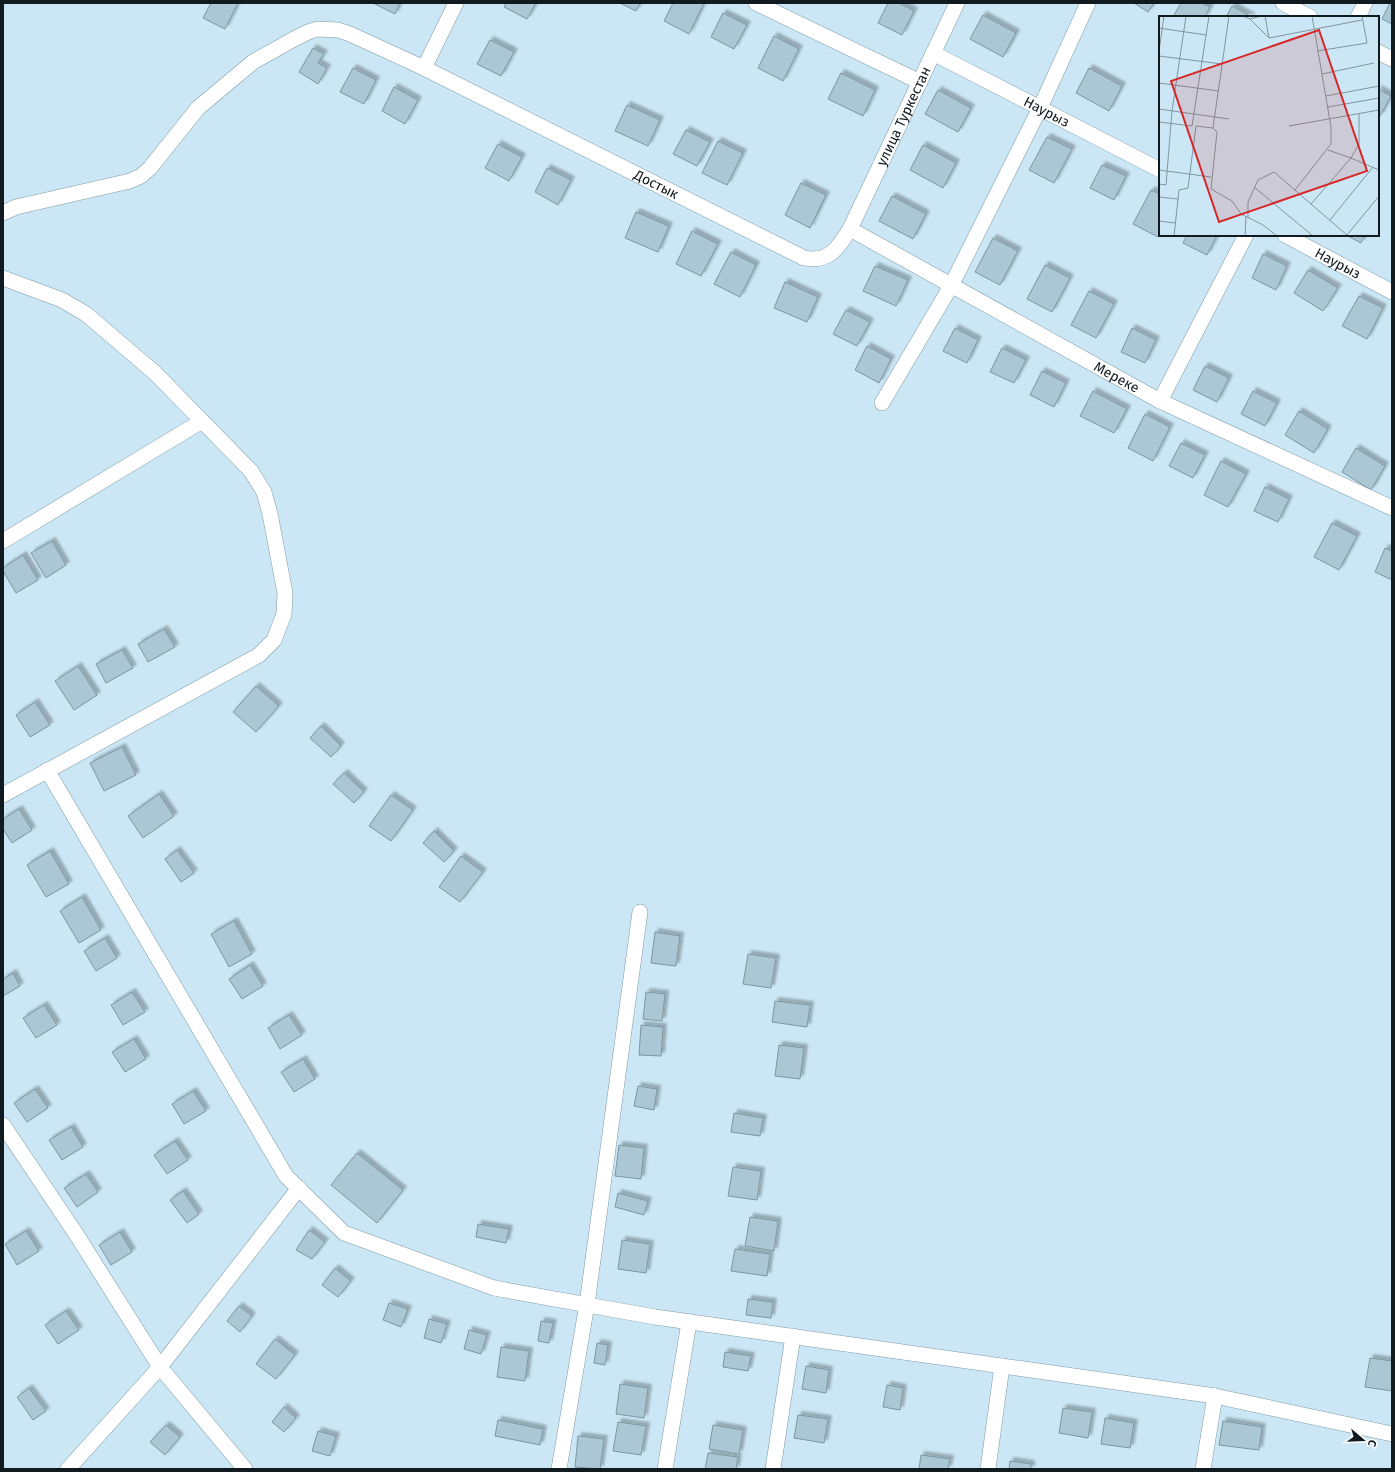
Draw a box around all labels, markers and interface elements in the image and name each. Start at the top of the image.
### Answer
inset map [1159,16,1379,236]
street label: улица Туркестан [873,64,934,169]
street label: Наурыз [1021,93,1073,131]
street label: Достык [631,166,682,203]
street label: Наурыз [1312,244,1364,282]
street label: Мереке [1091,358,1142,396]
north arrow [1343,1420,1383,1460]
text: С [1365,1438,1379,1449]

